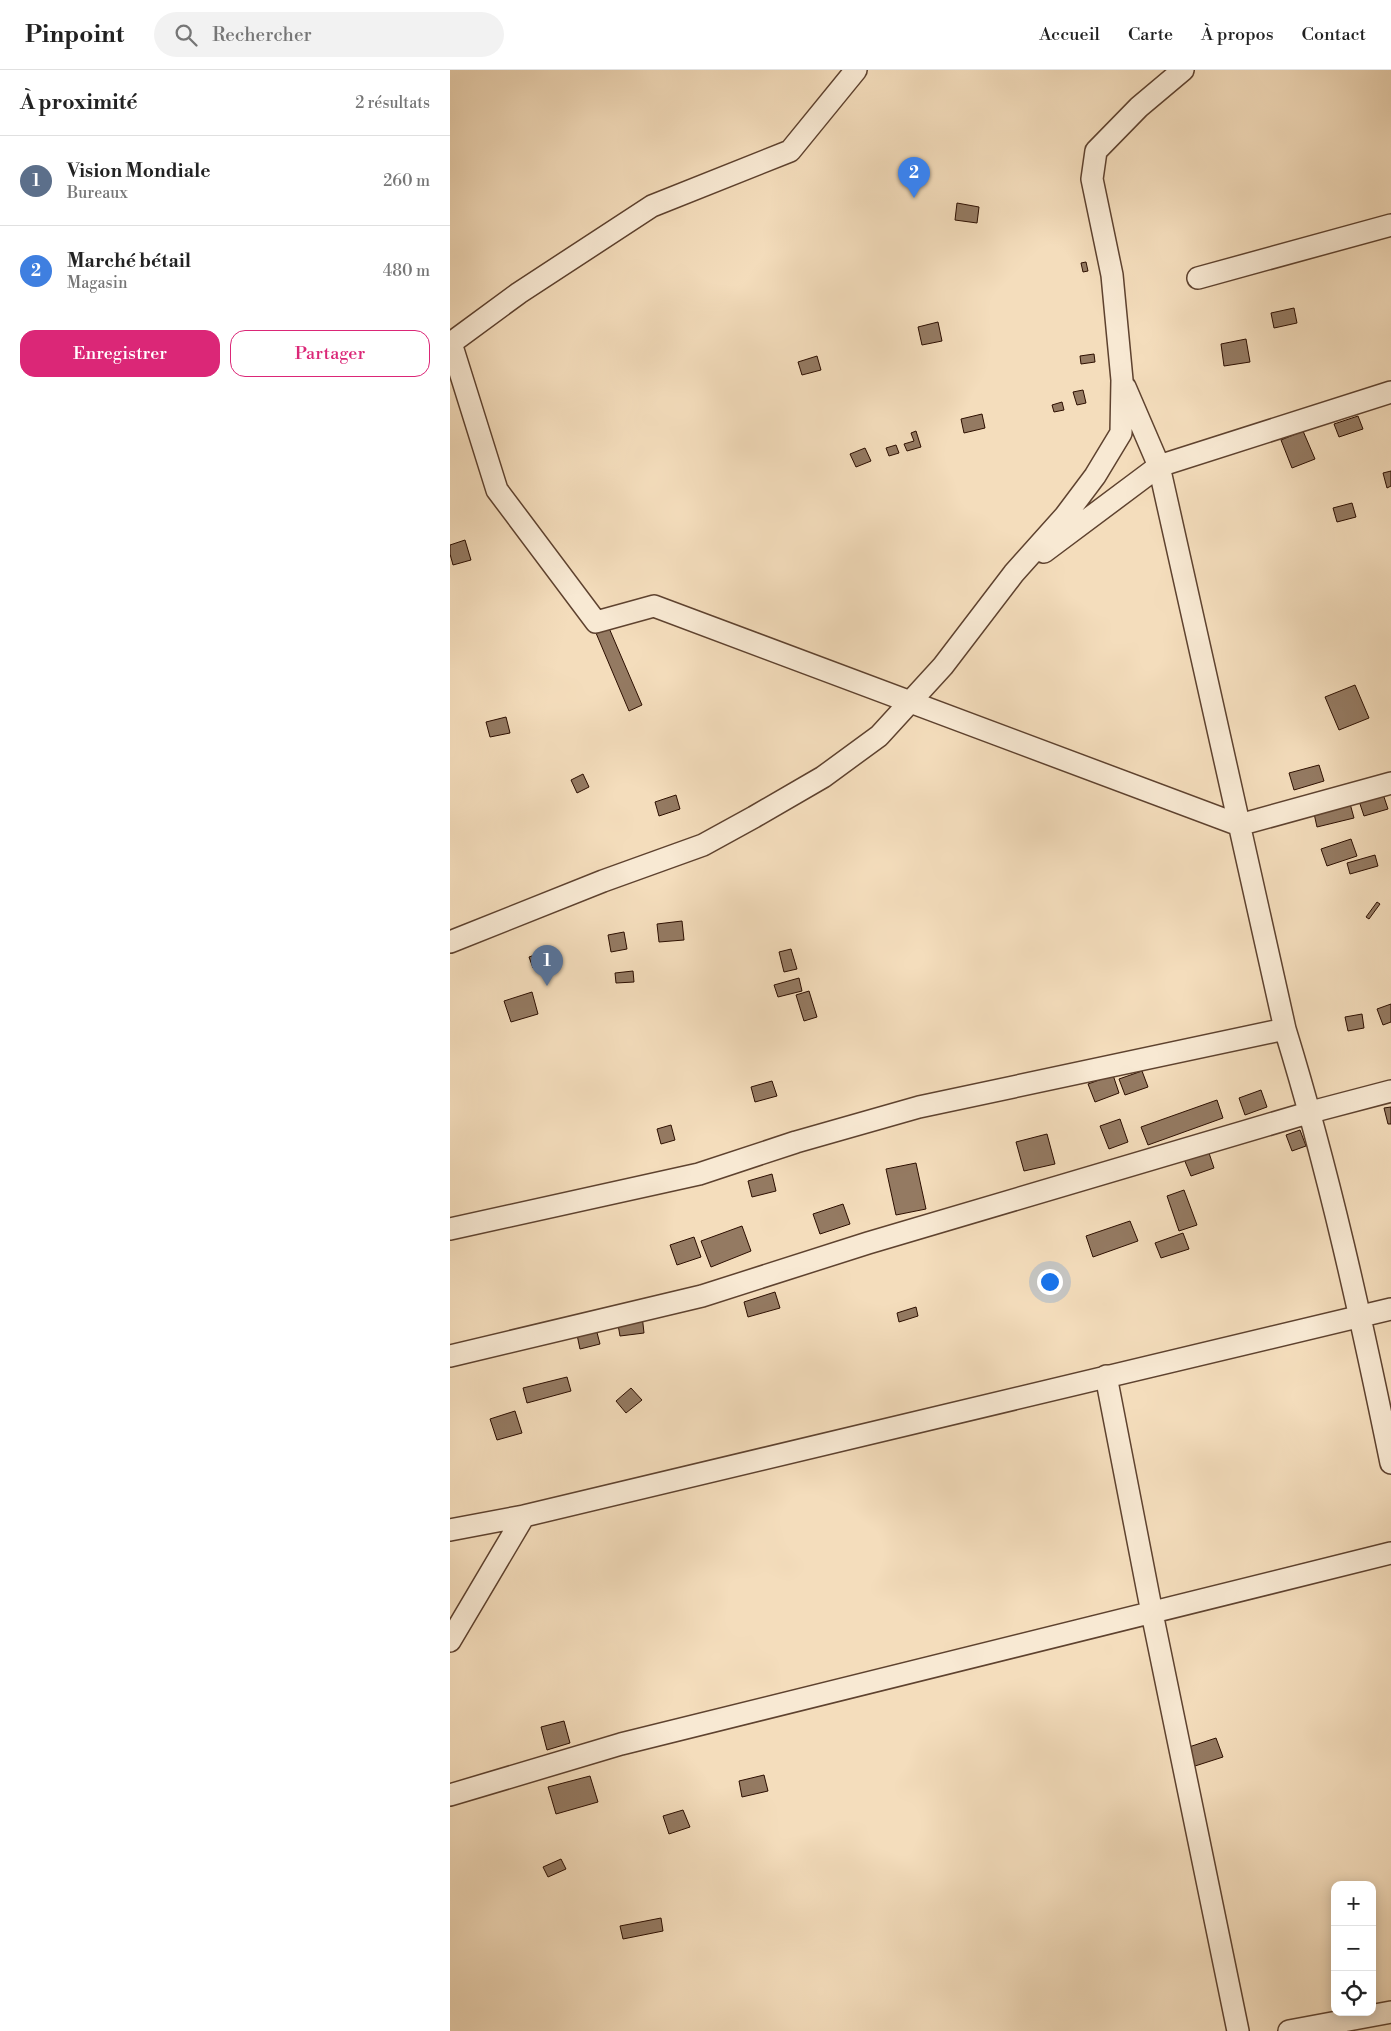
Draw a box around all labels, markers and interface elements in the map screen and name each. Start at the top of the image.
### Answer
search box [154,12,504,57]
text: Pinpoint [25,20,124,50]
icon: search [172,21,200,49]
text: Rechercher [212,23,312,47]
text: Accueil [1039,23,1100,46]
text: Carte [1128,23,1173,46]
text: À propos [1201,23,1274,46]
text: Contact [1302,23,1366,46]
text: À proximité [20,90,137,116]
text: 2 résultats [355,93,430,113]
pin: 2 [898,157,930,198]
text: Vision Mondiale [67,159,210,183]
text: 1 [32,171,40,191]
text: 260 m [383,171,430,191]
text: Bureaux [67,183,128,203]
text: Marché bétail [67,249,191,273]
text: 2 [31,261,41,281]
text: 480 m [383,261,430,281]
text: Magasin [67,273,127,293]
button: Enregistrer [20,330,220,377]
button: Partager [230,330,430,377]
pin: 1 [531,945,563,986]
your location [1037,1269,1063,1295]
map controls [1331,1881,1376,2016]
button: + [1331,1881,1376,1926]
button: − [1331,1926,1376,1971]
button: locate [1331,1971,1376,2016]

